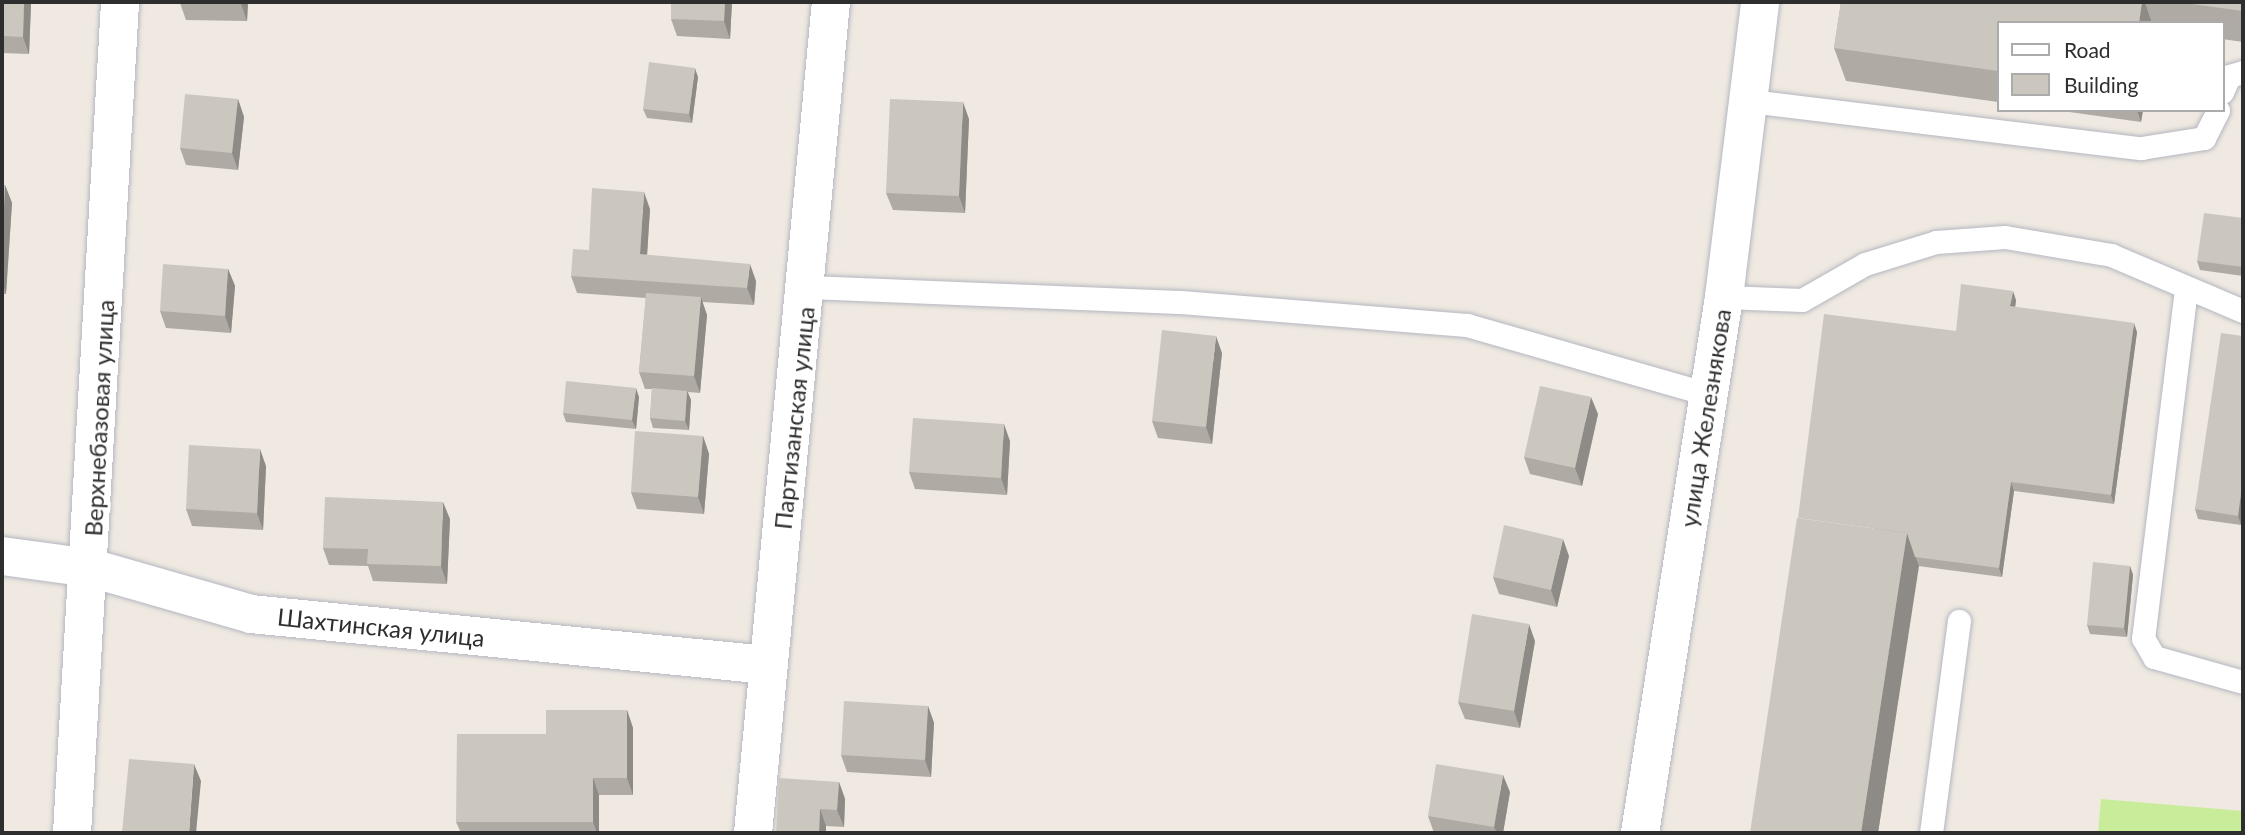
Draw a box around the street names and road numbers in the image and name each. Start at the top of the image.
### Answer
street label: Верхнебазовая улица [78,299,120,537]
street label: Партизанская улица [768,305,820,531]
street label: улица Железнякова [1674,307,1736,529]
street label: Шахтинская улица [276,602,486,652]

